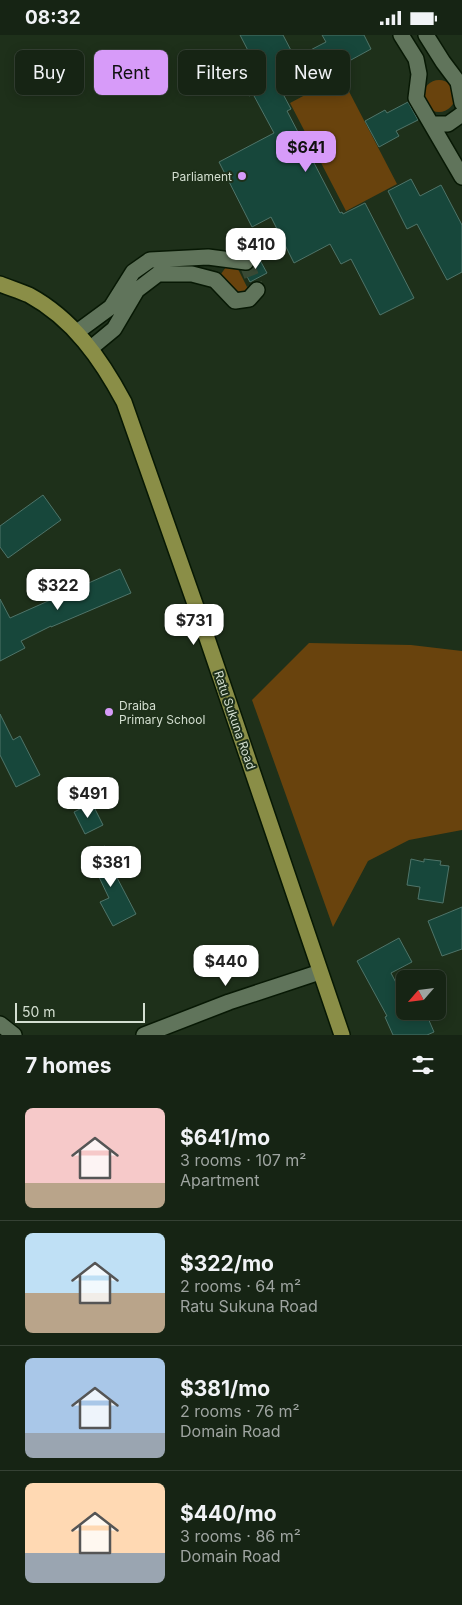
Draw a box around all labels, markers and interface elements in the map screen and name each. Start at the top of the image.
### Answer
text: 08:32 [25,6,81,29]
chip: Buy [15,50,84,95]
chip: Rent [94,50,168,95]
chip: Filters [178,50,266,95]
chip: New [276,50,350,95]
pin: $641 [276,131,336,173]
text: $641 [287,137,325,157]
place label: Parliament [172,169,232,184]
marker: Parliament [236,170,248,182]
pin: $410 [226,227,286,270]
text: $410 [237,234,275,254]
pin: $322 [28,569,88,611]
text: $322 [38,575,78,595]
pin: $731 [164,603,224,646]
text: $731 [176,610,212,630]
street label: Ratu Sukuna Road [211,669,259,771]
place label: Draiba Primary School [119,698,205,727]
marker: Draiba Primary School [103,706,115,718]
pin: $491 [58,777,118,819]
text: $491 [69,783,107,803]
pin: $381 [81,845,141,888]
text: $381 [92,852,130,872]
pin: $440 [196,945,256,987]
text: $440 [205,951,247,971]
north arrow [396,970,446,1020]
map controls [396,970,446,1020]
scale bar [15,1000,145,1023]
text: 50 m [22,1003,56,1020]
icon: filters [409,1051,437,1079]
text: 7 homes [25,1053,112,1078]
text: $641/mo [180,1125,270,1150]
icon: home [65,1128,125,1188]
text: 3 rooms · 107 m² [180,1150,306,1170]
text: Apartment [180,1170,260,1190]
text: $322/mo [180,1251,274,1276]
icon: home [65,1253,125,1313]
text: 2 rooms · 64 m² [180,1276,301,1296]
text: Ratu Sukuna Road [180,1296,318,1316]
text: $381/mo [180,1376,270,1401]
icon: home [65,1378,125,1438]
text: 2 rooms · 76 m² [180,1401,300,1421]
text: Domain Road [180,1421,281,1441]
text: $440/mo [180,1501,277,1526]
icon: home [65,1503,125,1563]
text: 3 rooms · 86 m² [180,1526,301,1546]
text: Domain Road [180,1546,281,1566]

